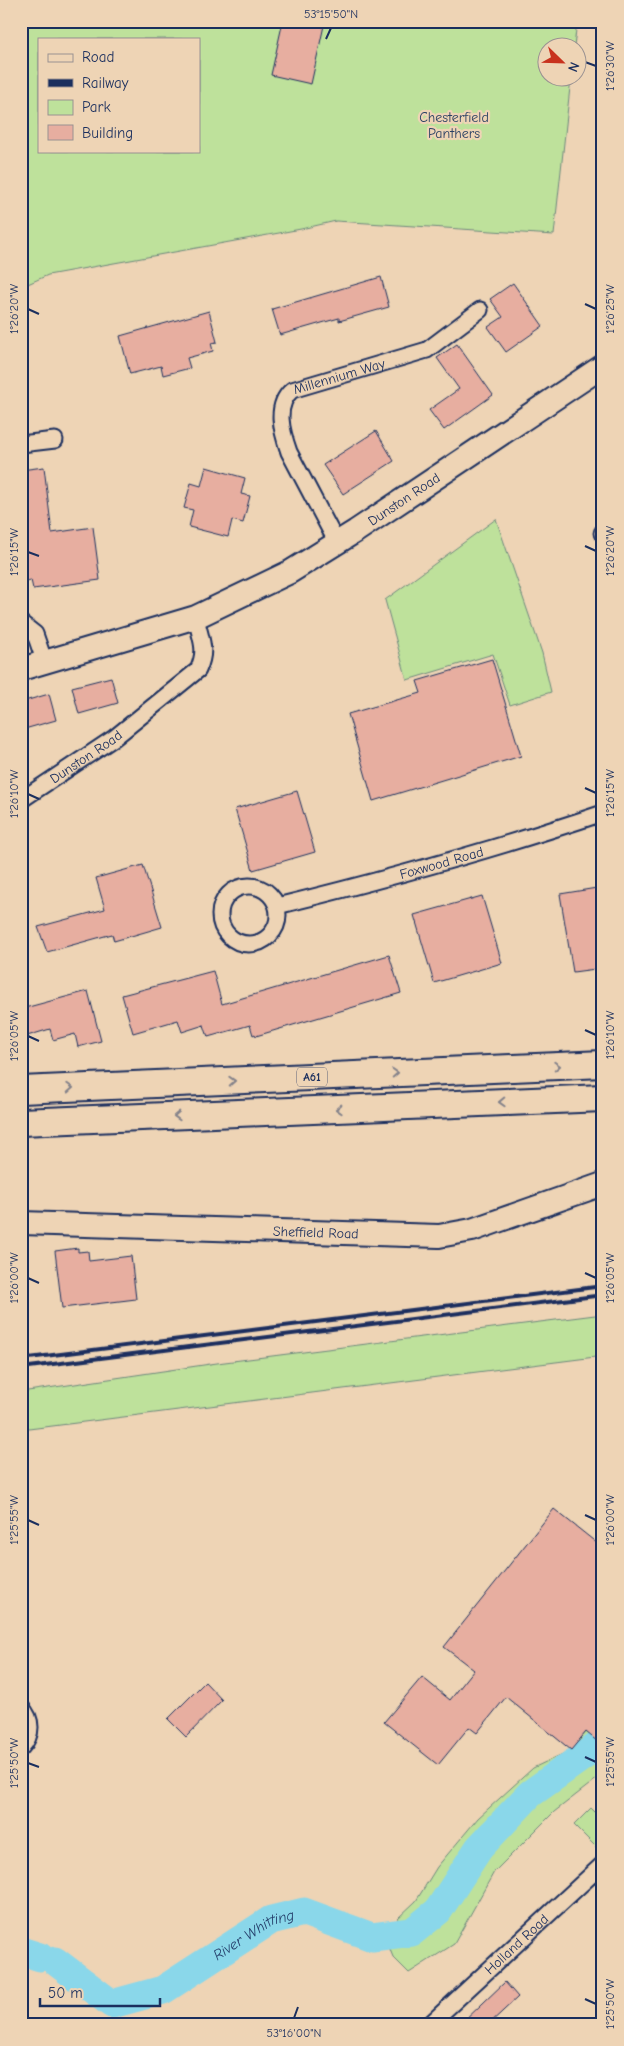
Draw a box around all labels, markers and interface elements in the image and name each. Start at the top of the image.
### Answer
text: 53°15'50"N [304,7,358,21]
legend [38,38,200,152]
north arrow [536,38,586,88]
text: 1°26'30"W [603,40,617,91]
text: Road [82,48,114,66]
text: N [564,59,583,74]
text: Railway [82,74,129,92]
text: Park [82,98,111,116]
park label: Chesterfield Panthers [419,109,489,142]
text: Building [82,124,133,142]
text: 1°26'20"W [7,283,21,334]
text: 1°26'25"W [603,284,617,334]
street label: Millennium Way [291,355,388,398]
street label: Dunston Road [365,469,443,530]
text: 1°26'20"W [603,525,617,576]
text: 1°26'15"W [7,528,21,576]
street label: Dunston Road [47,727,126,787]
text: 1°26'10"W [7,769,21,818]
text: 1°26'15"W [603,769,617,817]
street label: Foxwood Road [398,843,485,883]
text: 1°26'05"W [7,1010,21,1061]
text: 1°26'10"W [603,1010,617,1059]
one-way arrow [553,1060,561,1071]
road number: A61 [297,1068,327,1086]
one-way arrow [391,1068,399,1079]
one-way arrow [229,1075,237,1086]
one-way arrow [66,1083,74,1093]
one-way arrow [497,1097,505,1108]
one-way arrow [335,1104,342,1114]
one-way arrow [173,1110,181,1121]
street label: Sheffield Road [273,1223,359,1242]
text: 1°26'00"W [7,1252,21,1304]
text: 1°26'05"W [603,1252,617,1303]
text: 1°26'00"W [603,1494,617,1546]
text: 1°25'55"W [7,1495,21,1545]
text: 1°25'50"W [7,1737,21,1788]
text: 1°25'55"W [603,1737,617,1787]
water label: River Whitting [210,1906,296,1964]
street label: Holland Road [481,1911,552,1978]
scale bar [40,1976,160,2008]
text: 1°25'50"W [603,1978,617,2029]
text: 50 m [48,1984,83,2002]
text: 53°16'00"N [267,2026,321,2040]

